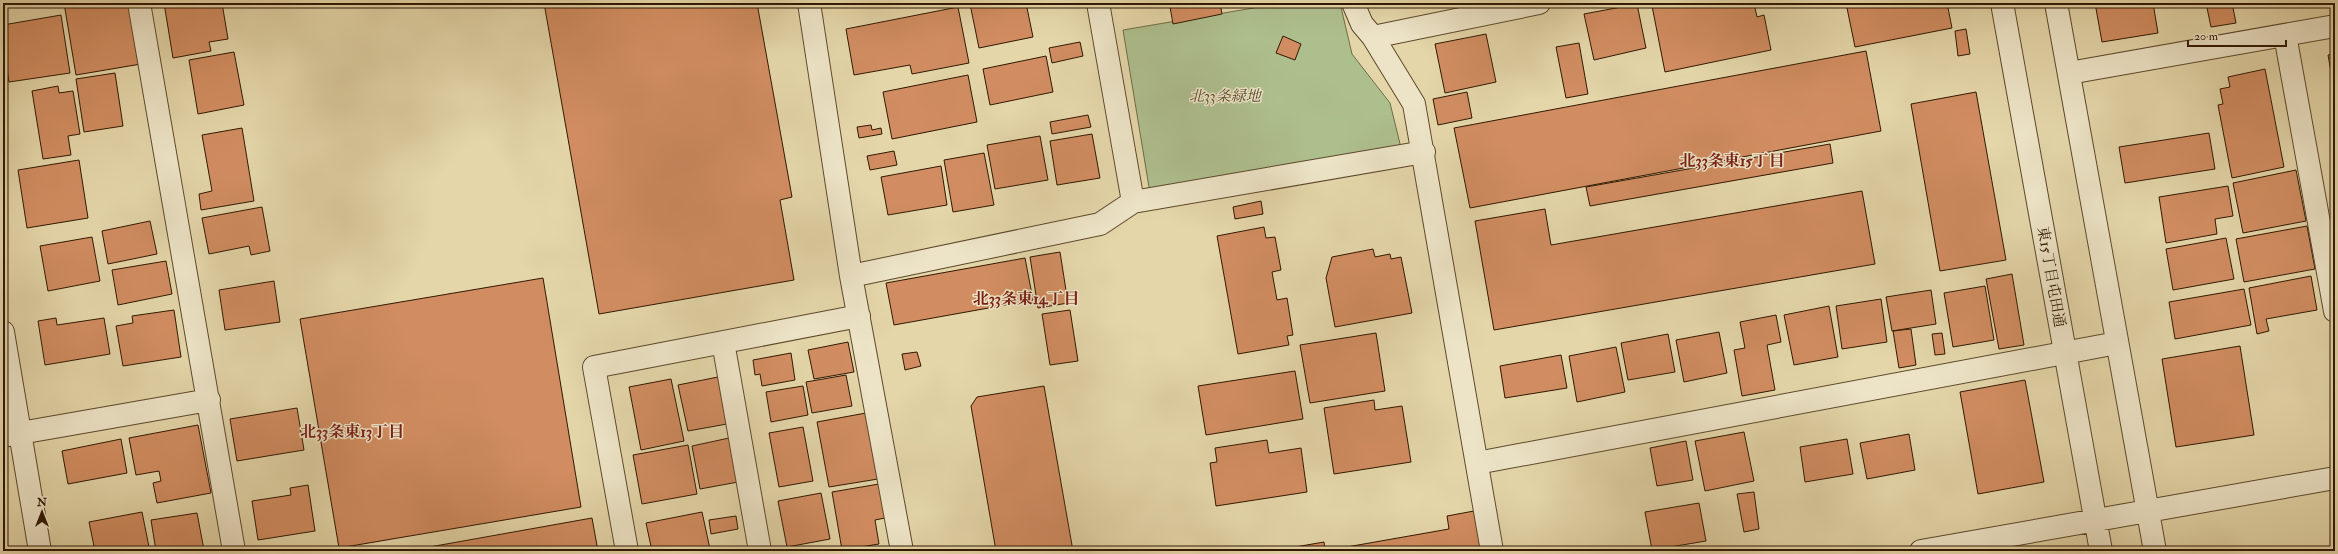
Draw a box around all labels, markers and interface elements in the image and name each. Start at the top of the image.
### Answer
scale bar [2188,22,2286,48]
text: 20 m [2194,29,2219,44]
park label: 北33条緑地 [1189,87,1263,106]
district label: 北33条東15丁目 [1680,151,1784,171]
street label: 東15丁目屯田通 [2033,225,2069,329]
district label: 北33条東14丁目 [973,289,1079,309]
district label: 北33条東13丁目 [300,422,404,442]
north arrow [22,492,62,532]
text: N [36,496,48,509]

